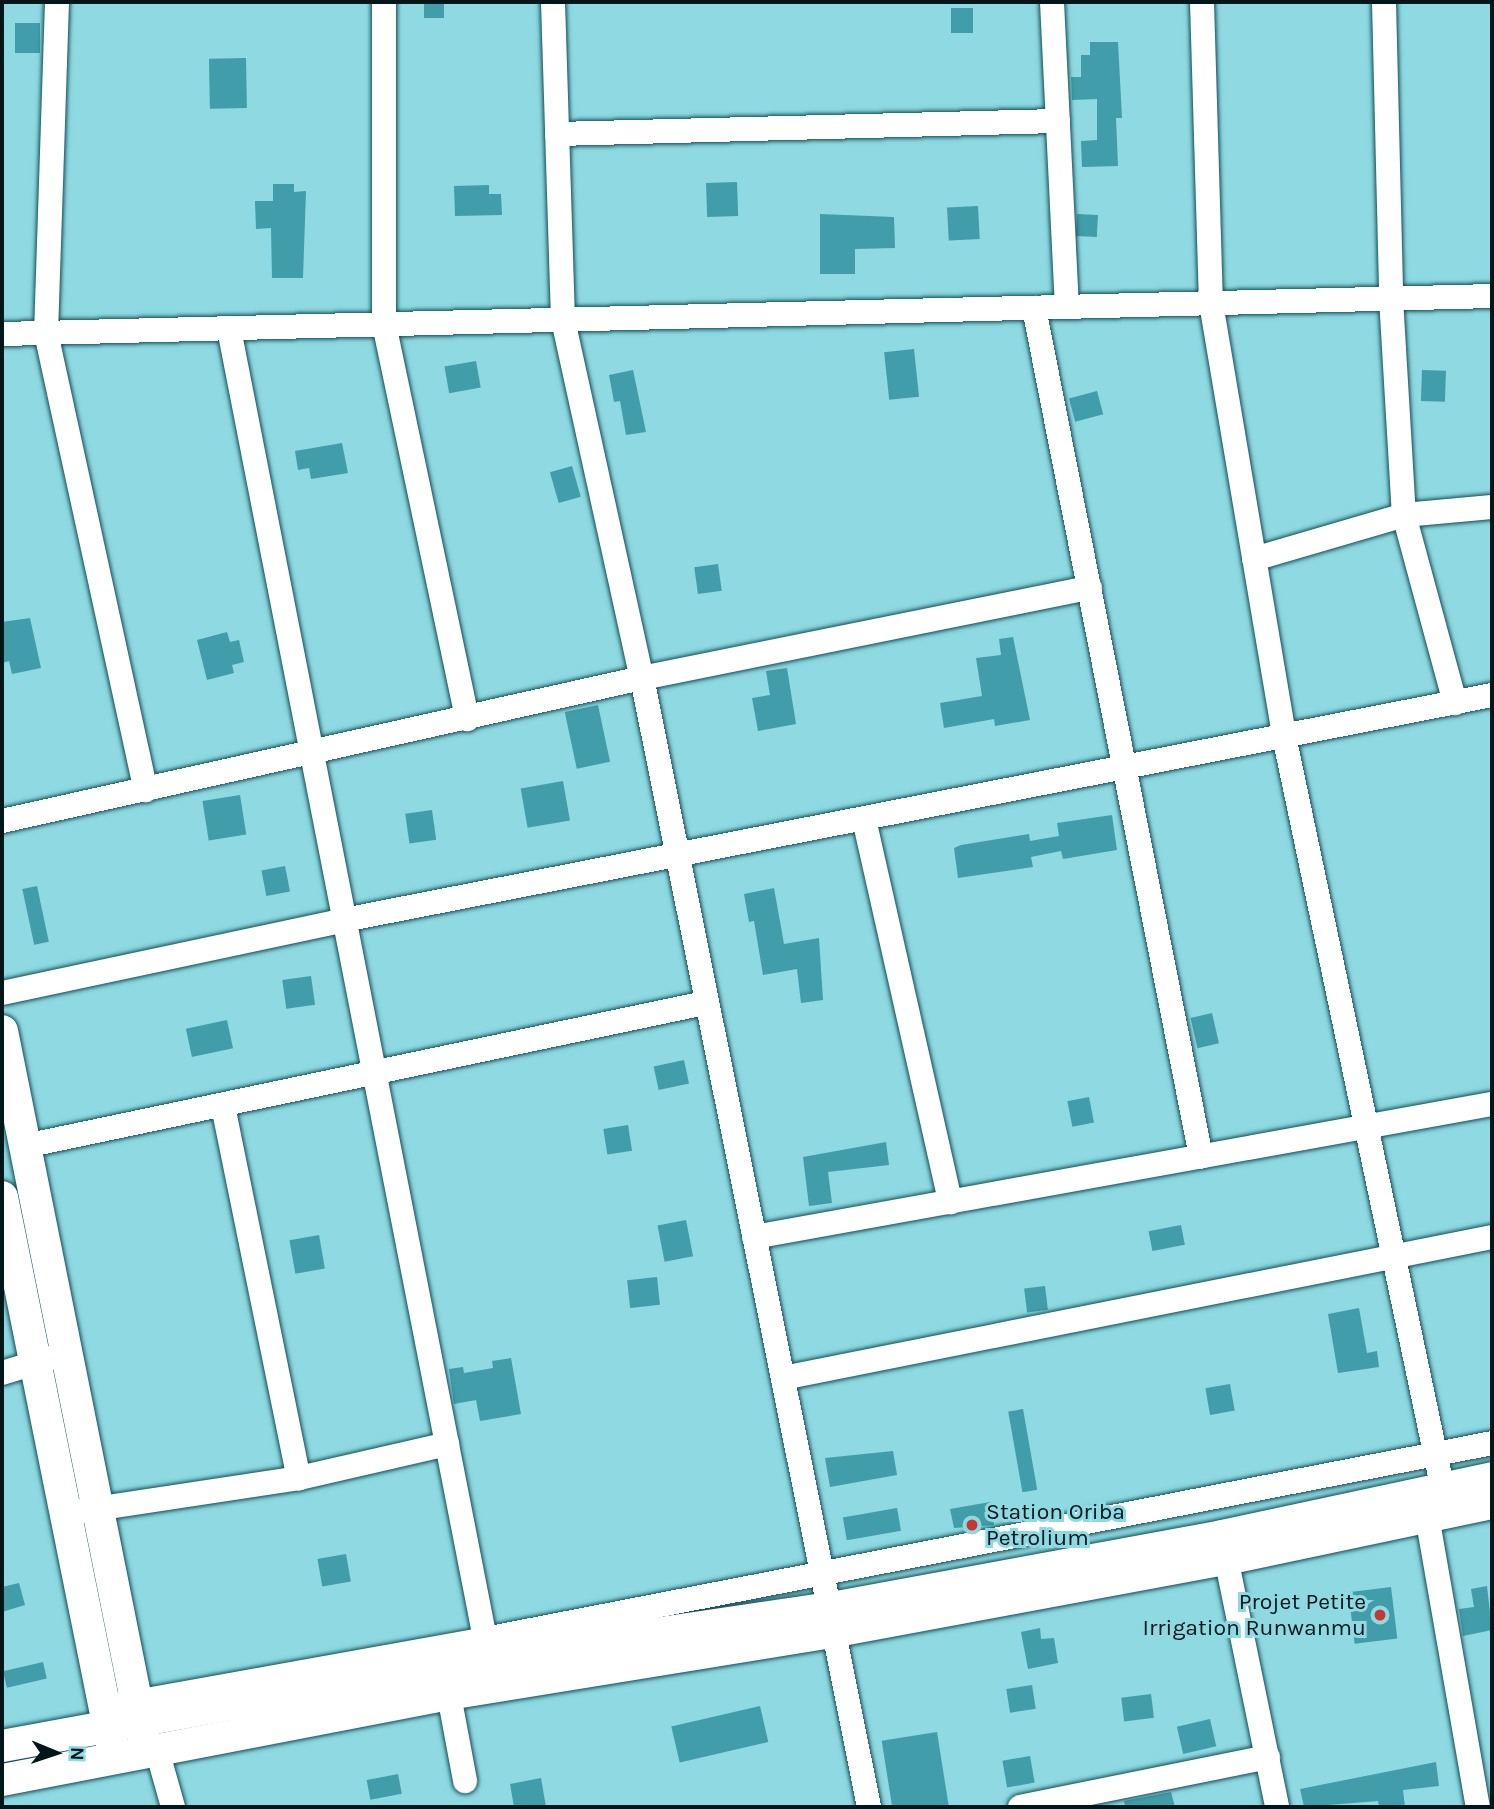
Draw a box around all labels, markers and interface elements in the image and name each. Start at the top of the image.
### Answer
place label: Station Oriba Petrolium [986,1498,1125,1552]
marker: Station Oriba Petrolium [964,1517,980,1533]
place label: Projet Petite Irrigation Runwanmu [1142,1588,1366,1642]
marker: Projet Petite Irrigation Runwanmu [1372,1607,1388,1623]
north arrow [21,1718,91,1788]
text: N [66,1747,88,1761]

